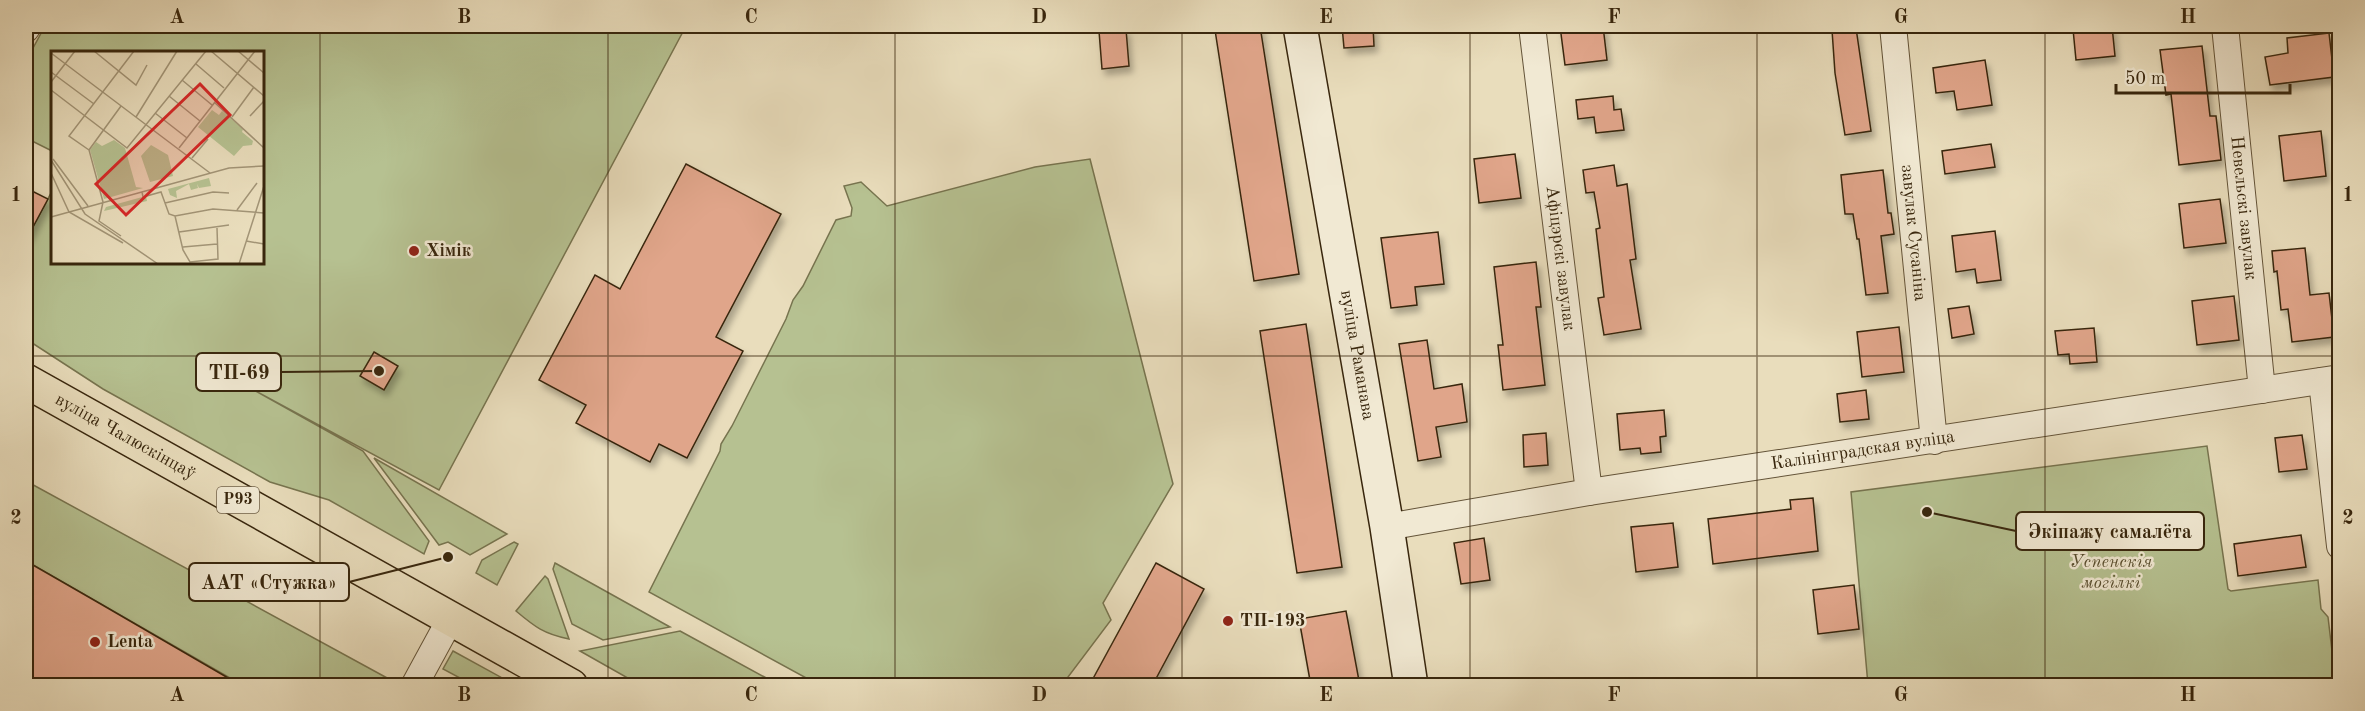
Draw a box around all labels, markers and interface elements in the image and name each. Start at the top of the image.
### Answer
text: A [169,8,185,28]
text: B [457,8,471,28]
text: C [744,8,758,28]
text: D [1031,8,1047,28]
text: E [1319,8,1333,28]
text: F [1607,8,1621,28]
text: G [1894,8,1908,28]
text: H [2180,8,2196,28]
inset map [51,51,264,264]
scale bar [2116,57,2290,95]
text: 50 m [2125,70,2165,88]
street label: Невельскі завулак [2227,135,2260,281]
street label: завулак Сусаніна [1898,164,1929,302]
street label: Афіцэрскі завулак [1543,185,1578,332]
text: 1 [10,186,22,206]
text: 1 [2342,186,2354,206]
place label: Хімік [426,242,472,260]
marker: Хімік [407,244,421,258]
street label: вуліца Раманава [1337,289,1377,422]
callout: ТП-69 [196,353,281,391]
text: ТП-69 [208,364,270,384]
street label: вуліца Чалюскінцаў [52,390,199,483]
street label: Калінінградская вуліца [1770,428,1956,473]
road number: Р93 [217,487,259,513]
text: 2 [10,509,22,529]
text: 2 [2342,509,2354,529]
callout: Экіпажу самалёта [2016,512,2204,550]
text: Экіпажу самалёта [2028,523,2192,543]
park label: Успенскія могілкі [2070,553,2153,592]
callout: ААТ «Стужка» [189,563,349,601]
text: ААТ «Стужка» [201,574,337,594]
place label: ТП-193 [1240,612,1305,630]
marker: ТП-193 [1221,614,1235,628]
place label: Lenta [107,633,153,651]
marker: Lenta [88,635,102,649]
text: A [169,686,185,706]
text: B [457,686,471,706]
text: C [744,686,758,706]
text: D [1031,686,1047,706]
text: E [1319,686,1333,706]
text: F [1607,686,1621,706]
text: G [1894,686,1908,706]
text: H [2180,686,2196,706]

